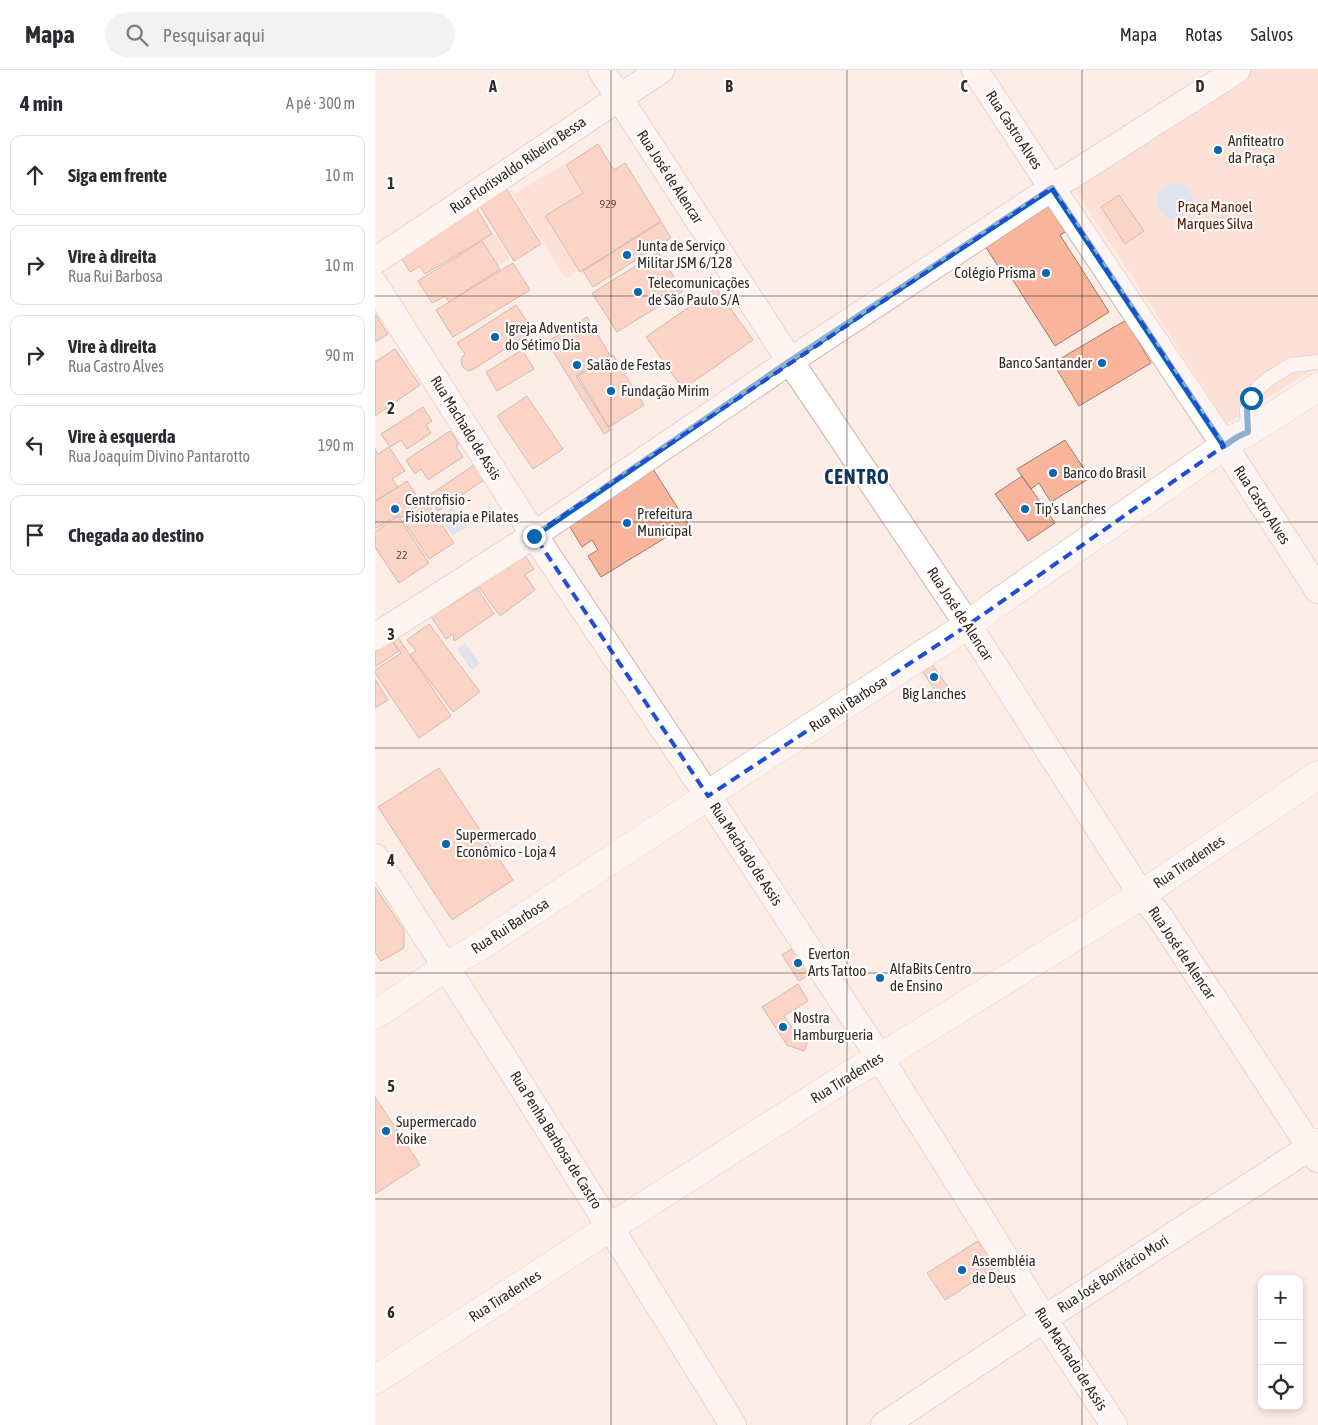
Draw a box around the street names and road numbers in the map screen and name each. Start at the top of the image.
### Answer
street label: Rua Castro Alves [983,87,1046,172]
street label: Rua Florisvaldo Ribeiro Bessa [447,113,589,216]
street label: Rua José de Alencar [634,127,707,227]
street label: Rua Machado de Assis [428,373,505,483]
street label: Rua Castro Alves [1231,462,1294,547]
street label: Rua José de Alencar [924,564,997,664]
street label: Rua Rui Barbosa [806,672,890,735]
street label: Rua Machado de Assis [707,799,786,908]
street label: Rua Tiradentes [1150,832,1228,892]
street label: Rua Rui Barbosa [468,894,552,957]
street label: Rua José de Alencar [1145,903,1220,1003]
street label: Rua Tiradentes [807,1049,886,1107]
street label: Rua Penha Barbosa de Castro [507,1068,606,1212]
street label: Rua José Bonifácio Mori [1054,1231,1171,1316]
street label: Rua Tiradentes [466,1266,544,1325]
street label: Rua Machado de Assis [1032,1304,1111,1413]

